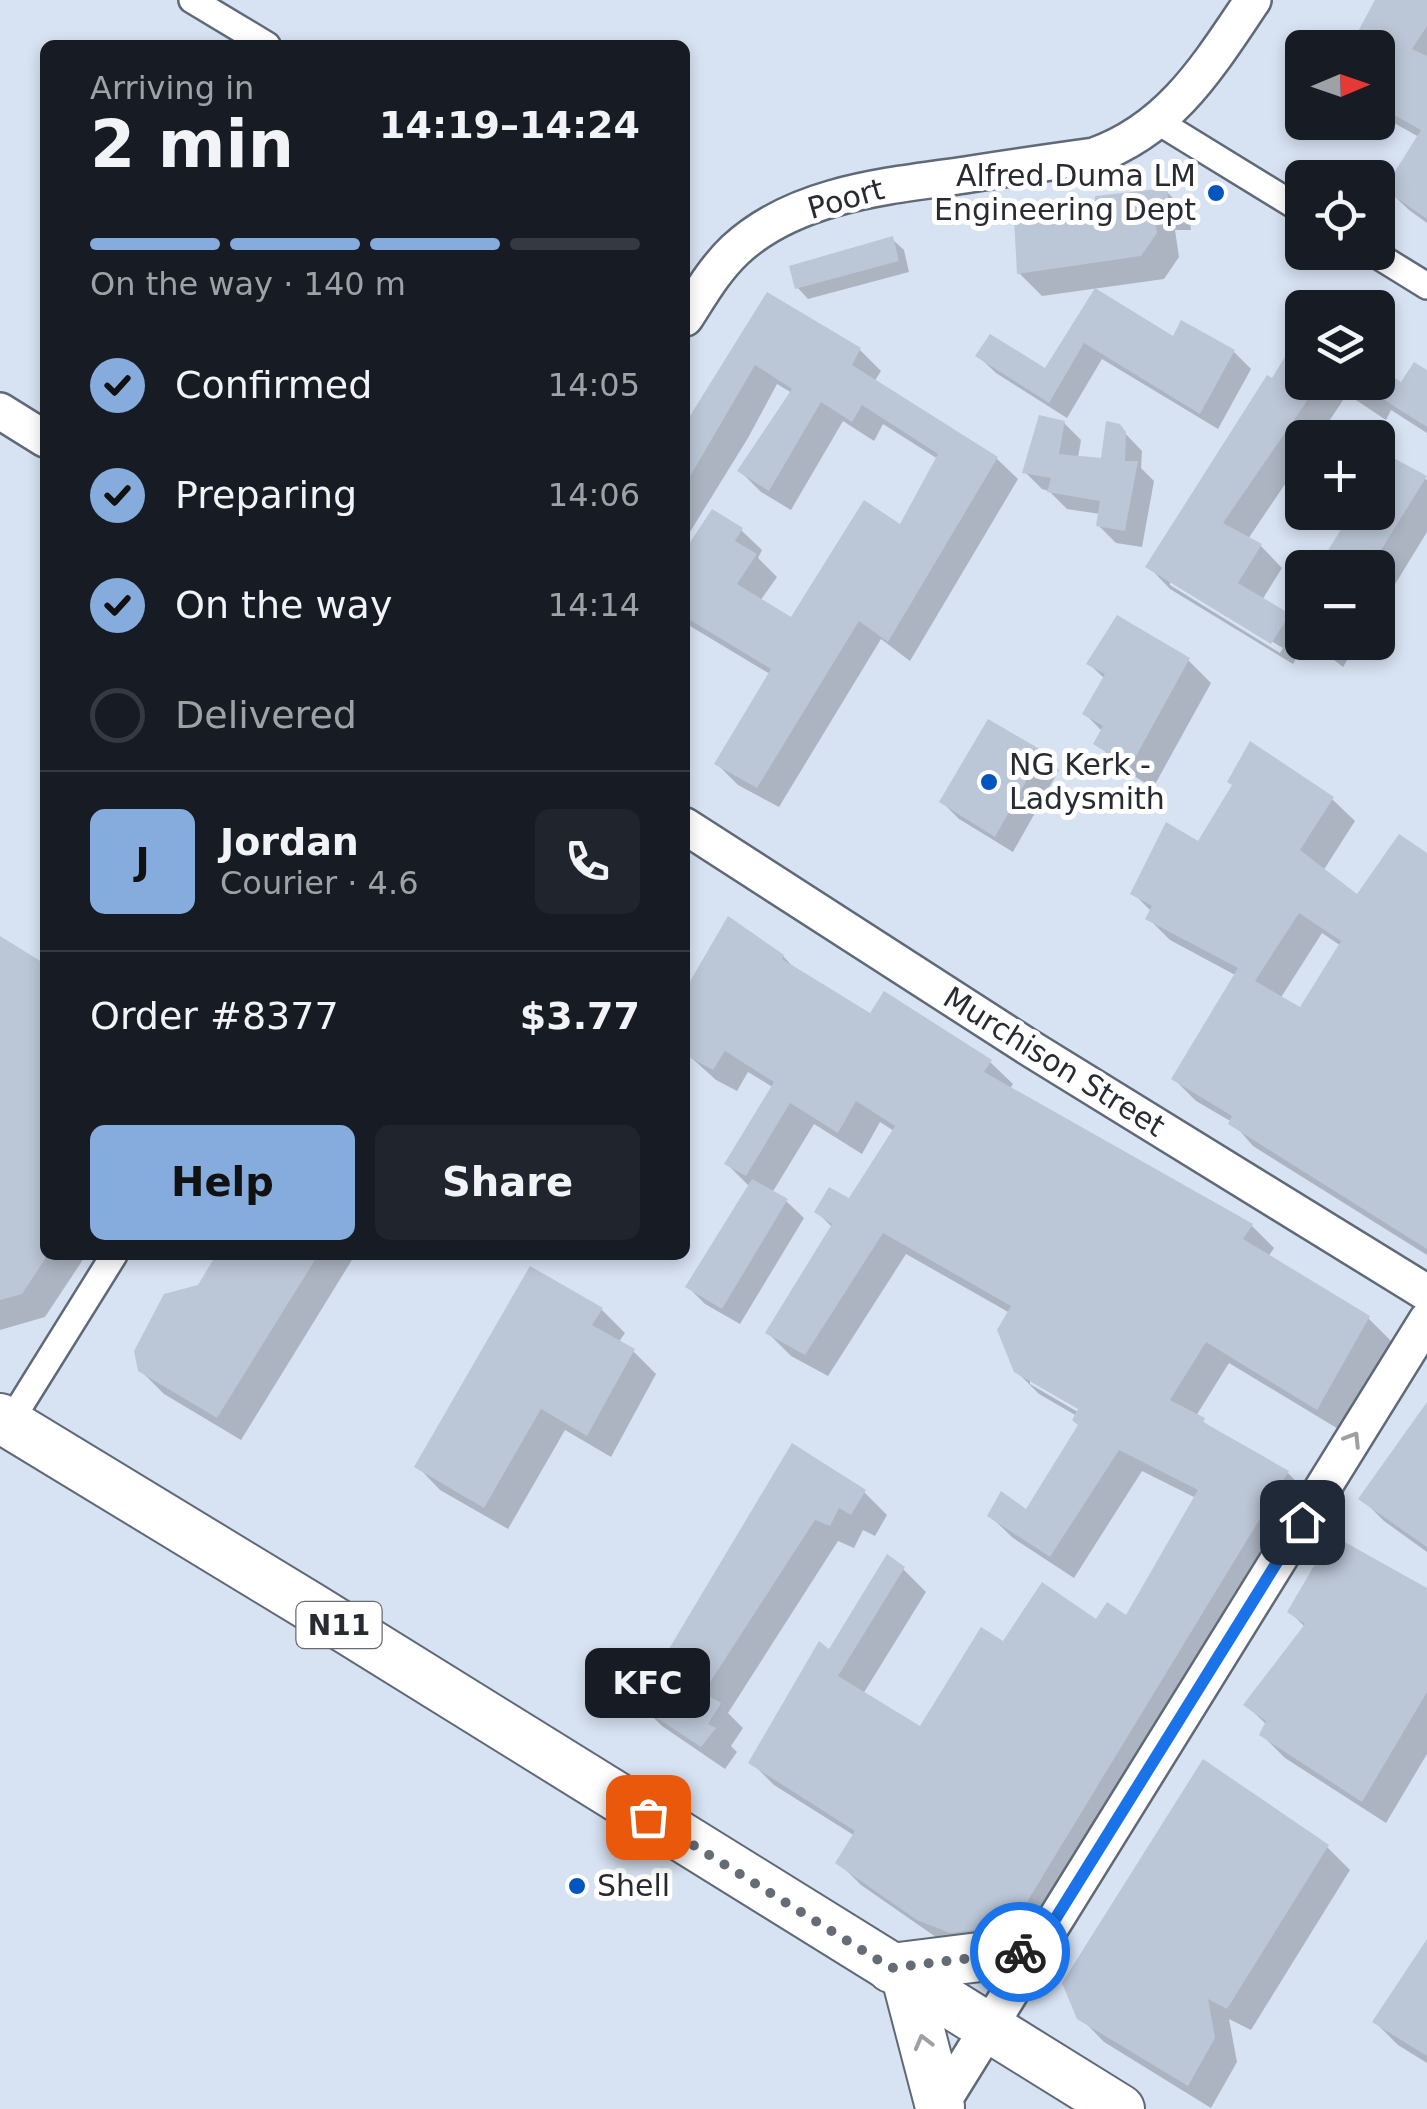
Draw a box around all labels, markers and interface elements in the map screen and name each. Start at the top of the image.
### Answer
north arrow [1285,30,1395,140]
map controls [1285,30,1395,660]
text: Arriving in [90,69,254,107]
text: 14:19–14:24 [379,103,640,147]
text: 2 min [90,107,294,182]
place label: Alfred Duma LM Engineering Dept [934,158,1196,227]
button: locate [1285,160,1395,270]
street label: Poort [804,171,888,226]
marker: Alfred Duma LM Engineering Dept [1205,182,1227,204]
text: On the way · 140 m [90,265,406,303]
button: layers [1285,290,1395,400]
icon: check [90,358,145,413]
text: Confirmed [175,363,372,407]
text: 14:05 [548,366,640,404]
button: + [1285,420,1395,530]
icon: check [90,468,145,523]
text: Preparing [175,473,357,517]
text: 14:06 [548,476,640,514]
button: − [1285,550,1395,660]
icon: check [90,578,145,633]
text: On the way [175,583,392,627]
text: 14:14 [548,586,640,624]
text: Delivered [175,693,357,737]
place label: NG Kerk - Ladysmith [1009,747,1165,816]
marker: NG Kerk - Ladysmith [978,771,1000,793]
button: phone [535,809,640,914]
text: Jordan [220,820,359,864]
text: J [135,839,150,883]
text: Courier · 4.6 [220,864,419,902]
street label: Murchison Street [937,979,1171,1144]
text: Order #8377 [90,994,339,1038]
text: $3.77 [520,994,640,1038]
button: Help [90,1125,355,1240]
button: Share [375,1125,640,1240]
one-way arrow [1341,1432,1360,1450]
pin [1260,1480,1345,1565]
icon: home [1275,1495,1330,1550]
road number: N11 [296,1602,382,1648]
callout: KFC [586,1647,710,1717]
text: KFC [612,1664,683,1702]
pin [606,1775,691,1860]
icon: bag [621,1790,676,1845]
place label: Shell [597,1868,670,1903]
marker: Shell [566,1875,588,1897]
courier [970,1902,1070,2002]
icon: bike [993,1925,1048,1980]
one-way arrow [913,2034,934,2051]

